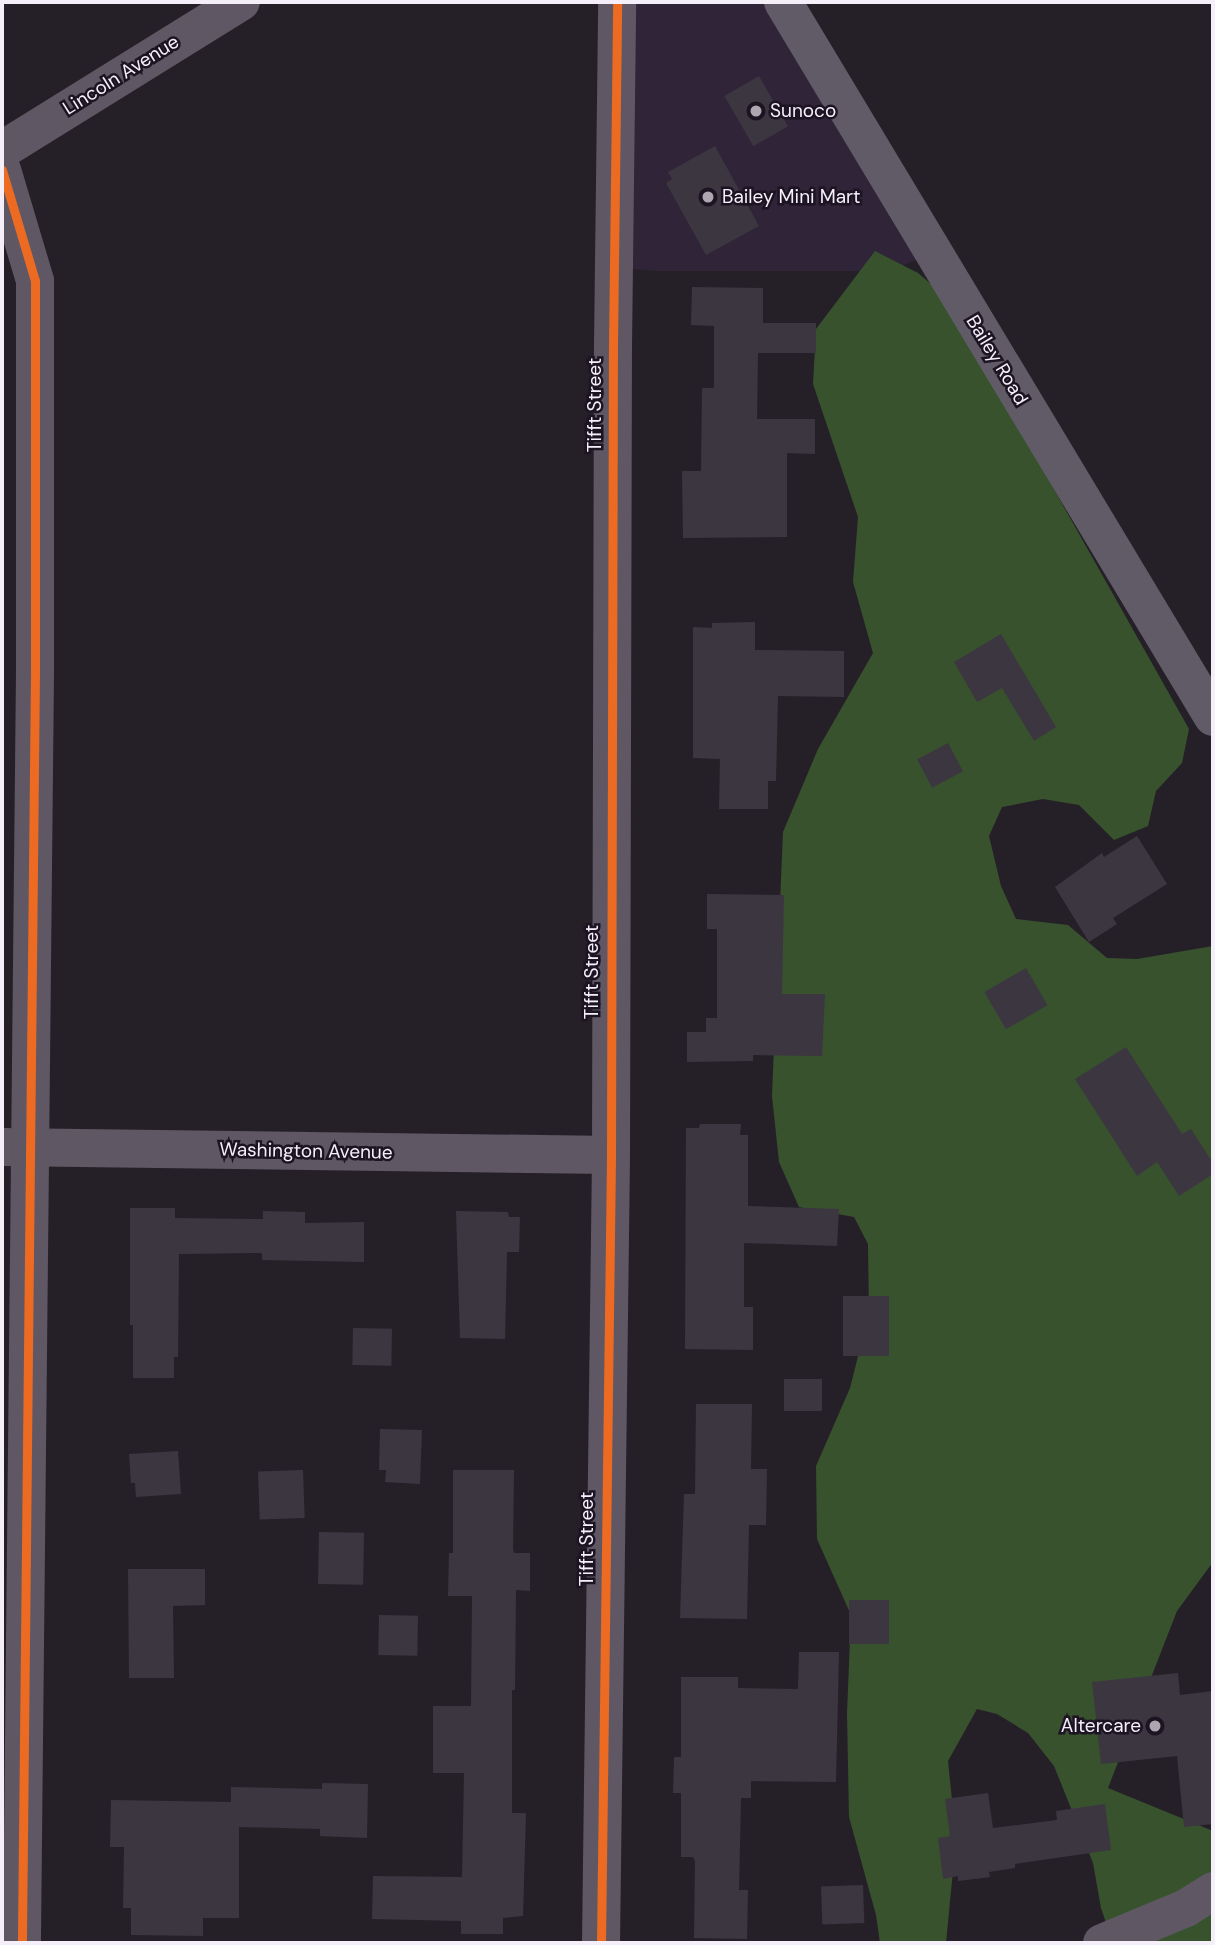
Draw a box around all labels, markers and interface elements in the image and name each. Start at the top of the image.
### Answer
street label: Lincoln Avenue [59,30,183,120]
place label: Sunoco [770,100,836,122]
marker: Sunoco [748,103,764,119]
place label: Bailey Mini Mart [722,186,860,208]
marker: Bailey Mini Mart [700,189,716,205]
street label: Bailey Road [961,311,1033,409]
street label: Tifft Street [584,358,606,452]
street label: Tifft Street [581,925,603,1019]
street label: Washington Avenue [219,1138,393,1164]
street label: Tifft Street [576,1492,598,1586]
place label: Altercare [1061,1715,1141,1737]
marker: Altercare [1147,1718,1163,1734]

